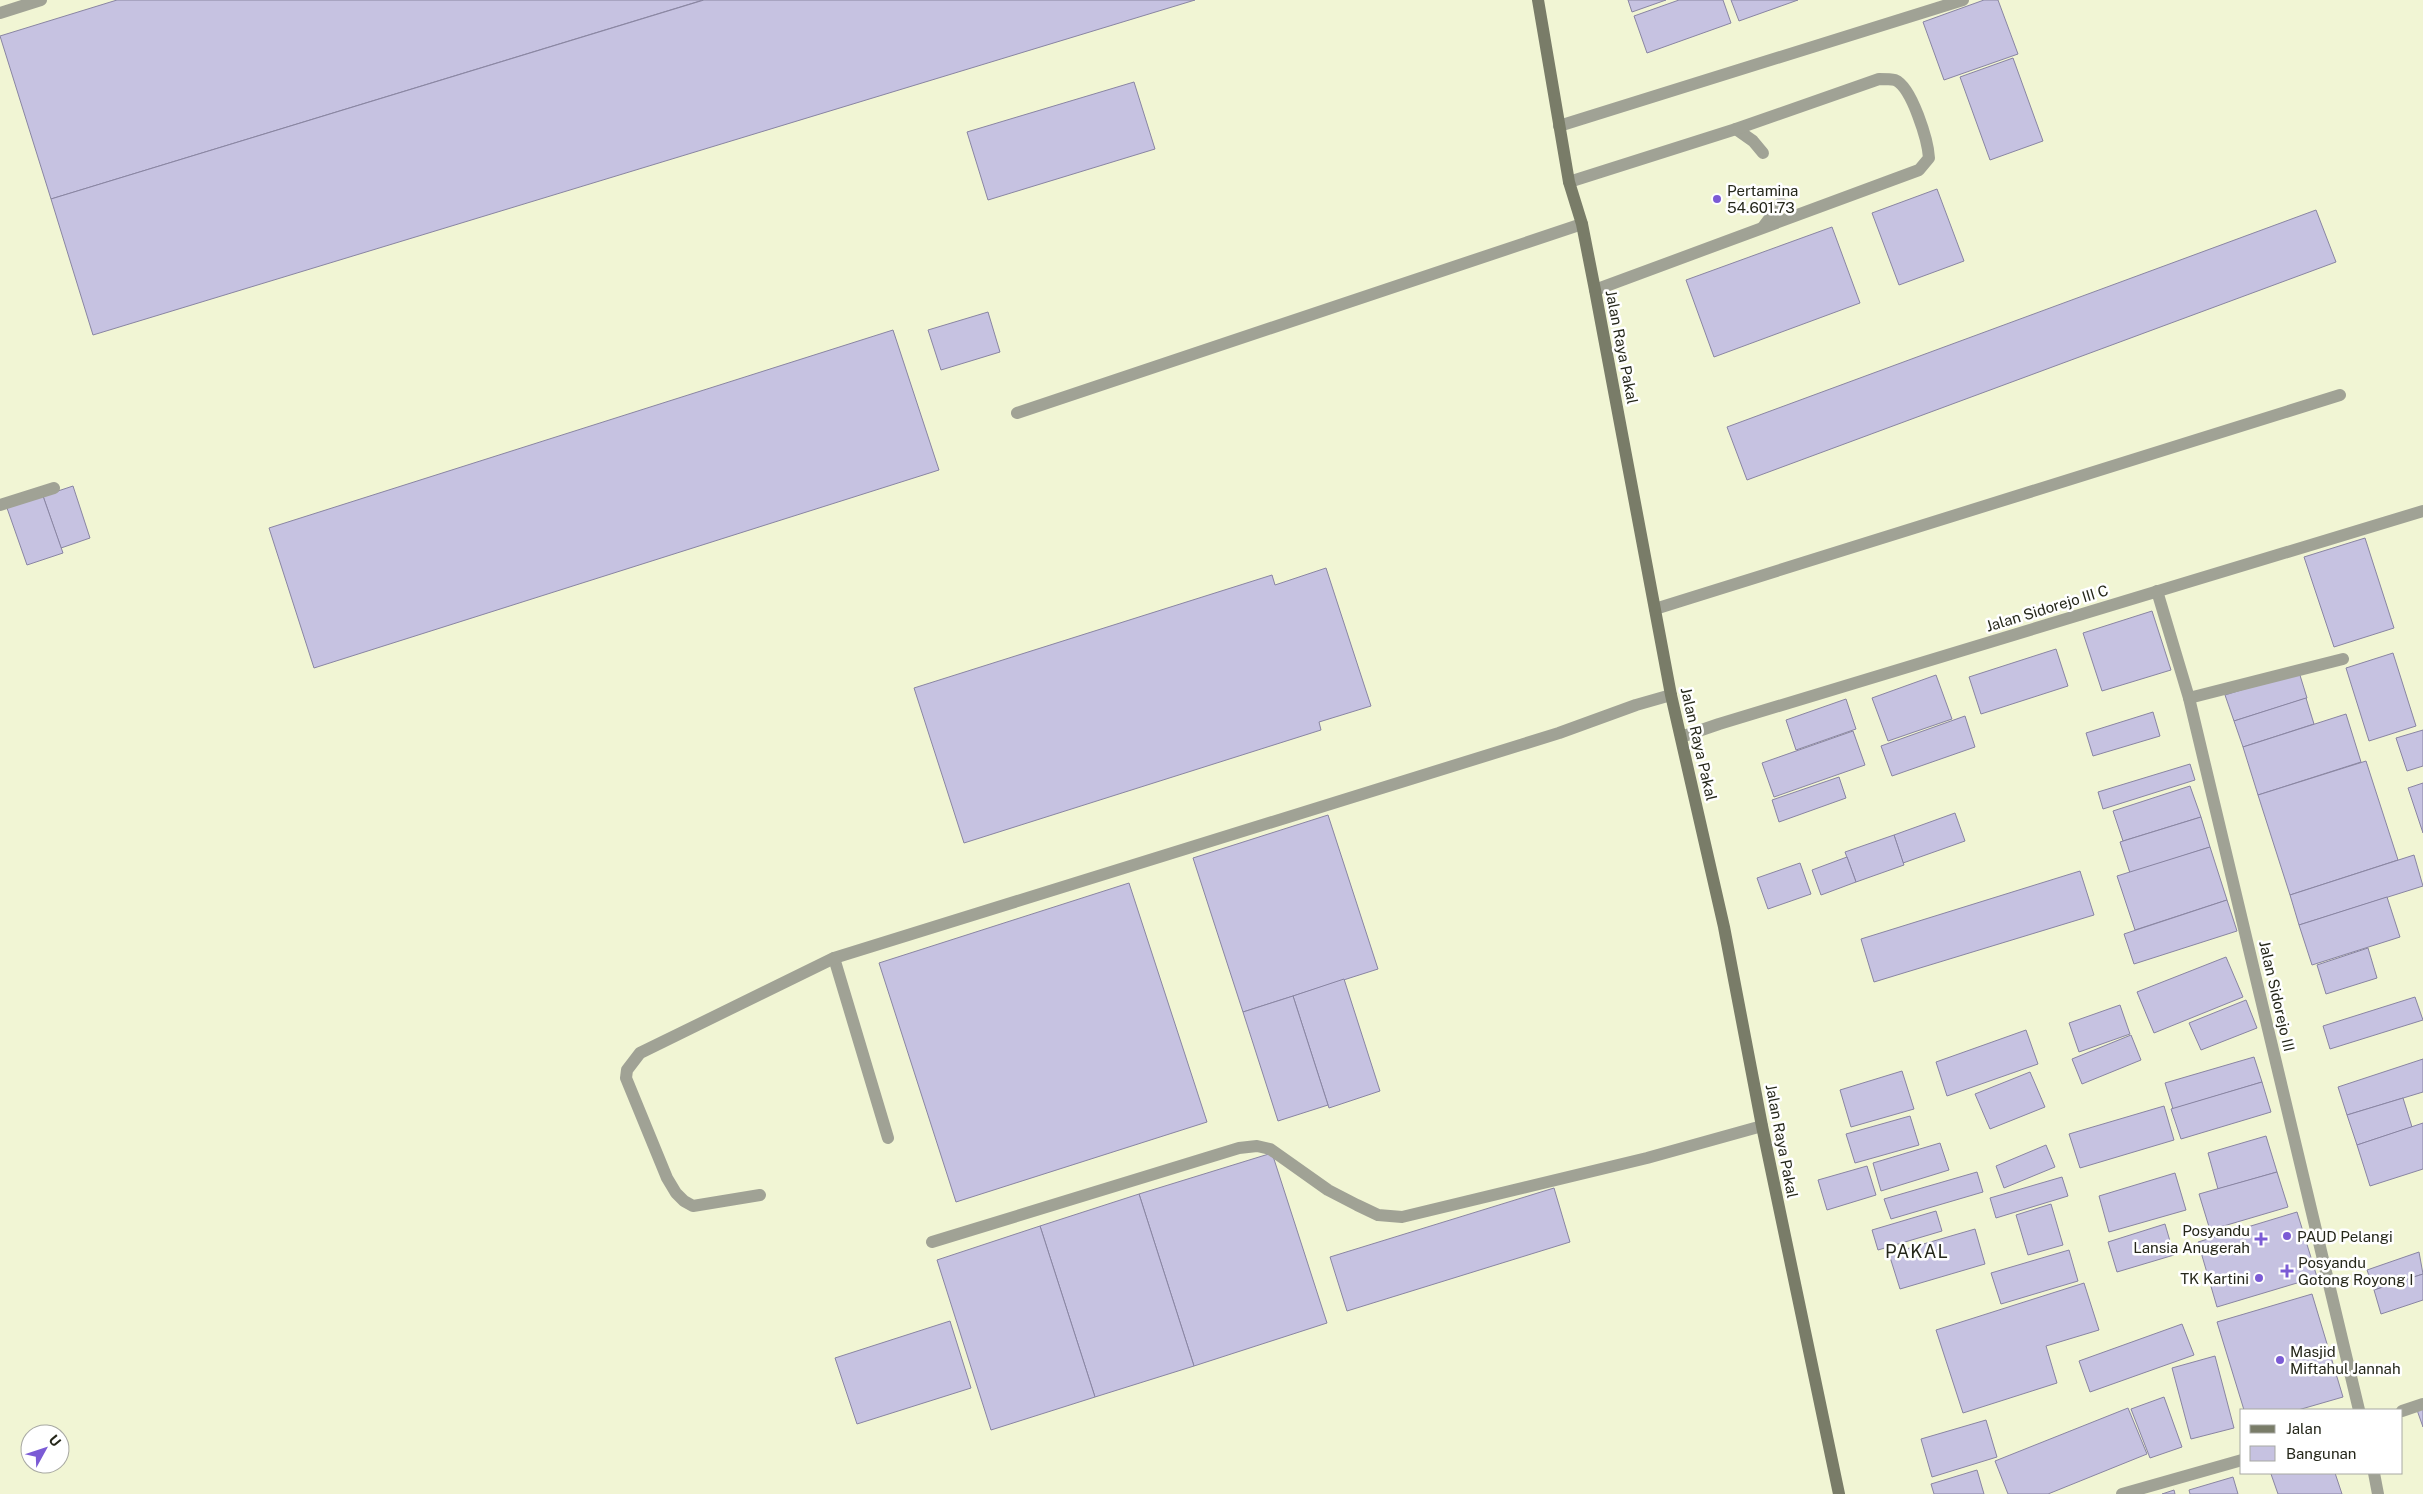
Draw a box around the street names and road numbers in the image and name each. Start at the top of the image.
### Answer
street label: Jalan Raya Pakal [1603,289,1641,405]
street label: Jalan Sidorejo III C [1984,581,2110,635]
street label: Jalan Raya Pakal [1678,686,1720,802]
street label: Jalan Sidorejo III [2256,939,2298,1053]
street label: Jalan Raya Pakal [1763,1083,1801,1199]

